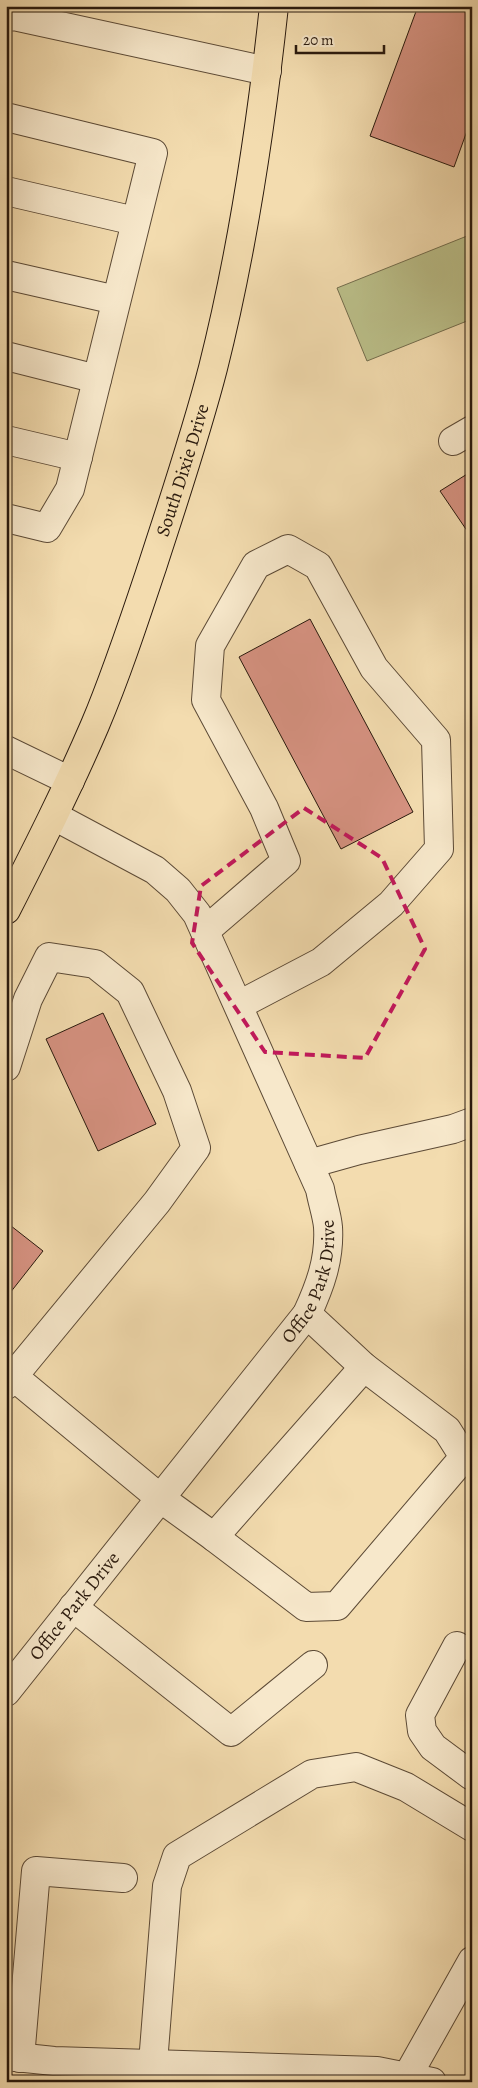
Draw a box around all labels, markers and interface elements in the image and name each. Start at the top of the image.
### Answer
scale bar [296,22,383,54]
text: 20 m [303,30,334,50]
street label: South Dixie Drive [150,401,216,540]
street label: Office Park Drive [275,1218,341,1349]
street label: Office Park Drive [23,1546,126,1666]

